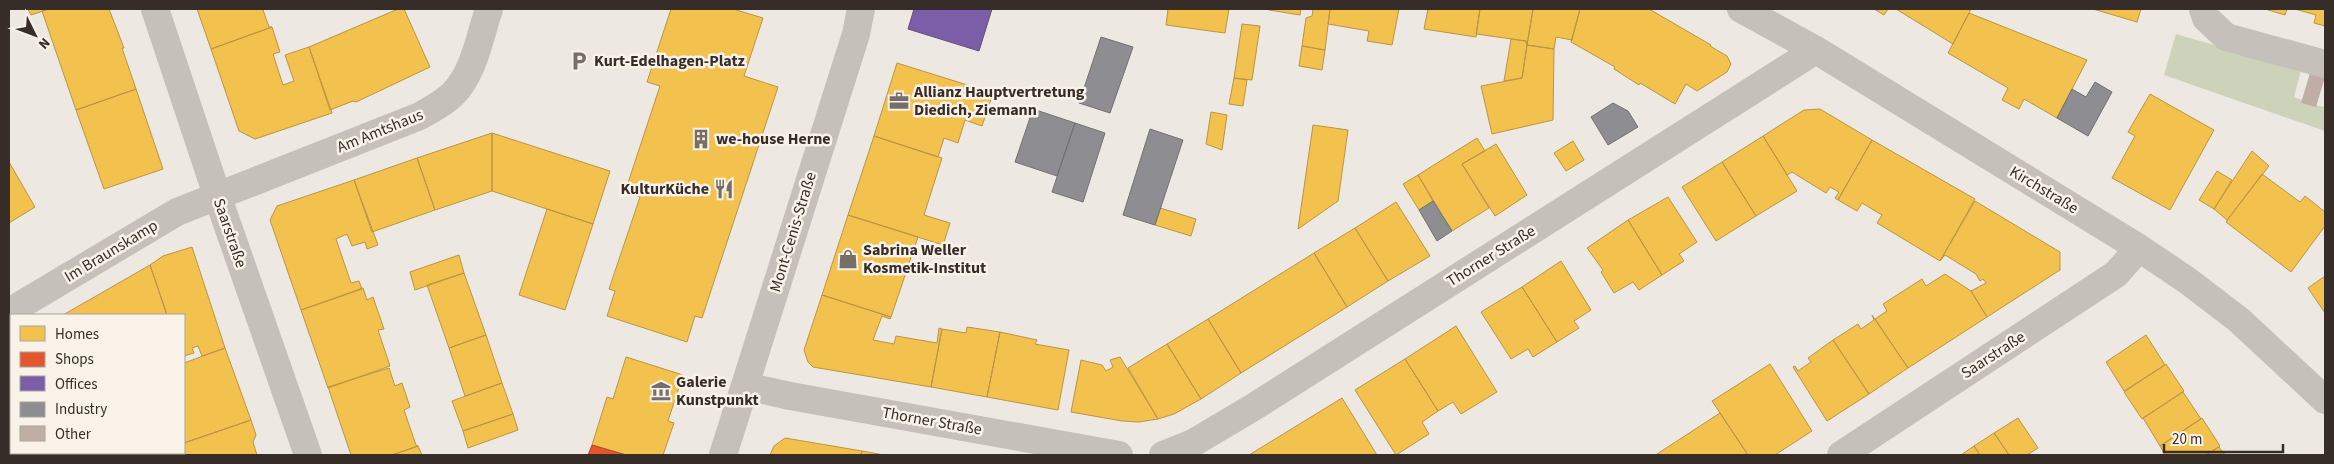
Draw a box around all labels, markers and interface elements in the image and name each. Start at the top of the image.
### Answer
north arrow [10,10,60,60]
text: N [33,33,54,53]
parking icon: Kurt-Edelhagen-Platz [568,50,590,72]
place label: Kurt-Edelhagen-Platz [594,50,745,72]
place label: Allianz Hauptvertretung Diedich, Ziemann [913,81,1085,121]
office icon: Allianz Hauptvertretung Diedich, Ziemann [888,90,910,112]
street label: Am Amtshaus [334,104,427,158]
building icon: we-house Herne [690,128,712,150]
place label: we-house Herne [716,128,831,150]
street label: Kirchstraße [2005,161,2083,219]
street label: Mont-Cenis-Straße [764,169,822,295]
place label: KulturKüche [620,178,709,200]
restaurant icon: KulturKüche [713,178,735,200]
street label: Saarstraße [208,195,252,271]
street label: Im Braunskamp [60,214,162,288]
street label: Thorner Straße [1442,220,1540,292]
place label: Sabrina Weller Kosmetik-Institut [863,239,986,279]
shop icon: Sabrina Weller Kosmetik-Institut [837,248,859,270]
legend [10,314,185,454]
text: Homes [55,324,99,345]
street label: Saarstraße [1957,326,2029,384]
text: Shops [55,349,94,370]
place label: Galerie Kunstpunkt [676,371,759,411]
text: Offices [55,374,98,395]
museum icon: Galerie Kunstpunkt [650,380,672,402]
text: Industry [55,399,107,420]
street label: Thorner Straße [880,401,984,441]
scale bar [2164,422,2283,454]
text: Other [55,424,92,445]
text: 20 m [2172,429,2202,450]

